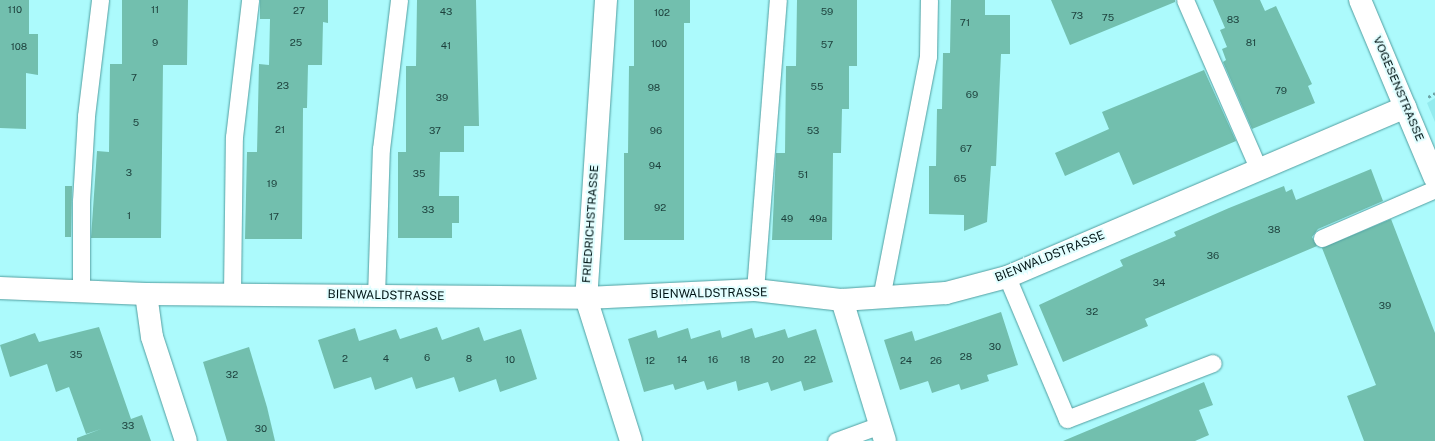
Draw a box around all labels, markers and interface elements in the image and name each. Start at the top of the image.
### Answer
house number: 110 [8,4,22,16]
house number: 11 [151,4,159,16]
house number: 27 [293,5,305,17]
house number: 43 [440,6,452,18]
house number: 59 [821,6,833,18]
house number: 102 [654,7,670,19]
house number: 73 [1071,10,1083,22]
house number: 75 [1102,12,1114,24]
house number: 83 [1227,14,1239,26]
house number: 71 [960,17,970,29]
street label: VOGESENSTRASSE [1369,34,1427,144]
house number: 9 [152,37,158,49]
house number: 25 [290,37,302,49]
house number: 81 [1246,37,1256,49]
house number: 100 [651,38,667,50]
house number: 57 [821,39,833,51]
house number: 41 [441,40,451,52]
house number: 108 [11,41,27,53]
house number: 7 [131,72,137,84]
house number: 23 [277,80,289,92]
house number: 55 [811,81,823,93]
house number: 98 [648,82,660,94]
house number: 79 [1275,85,1287,97]
house number: 69 [966,89,978,101]
house number: 39 [436,92,448,104]
house number: 5 [133,117,139,129]
house number: 21 [275,124,285,136]
house number: 37 [429,125,441,137]
house number: 96 [650,125,662,137]
house number: 53 [807,125,819,137]
house number: 67 [960,143,972,155]
house number: 94 [649,160,661,172]
street label: FRIEDRICHSTRASSE [580,164,602,284]
house number: 3 [126,167,132,179]
house number: 35 [413,168,425,180]
house number: 51 [798,169,808,181]
house number: 65 [954,173,966,185]
house number: 19 [267,178,277,190]
house number: 92 [654,202,666,214]
house number: 33 [422,204,434,216]
house number: 1 [127,210,131,222]
house number: 17 [269,211,279,223]
house number: 49 [781,213,793,225]
house number: 49a [809,213,827,225]
house number: 38 [1268,224,1280,236]
street label: BIENWALDSTRASSE [993,228,1107,286]
house number: 36 [1207,250,1219,262]
house number: 34 [1153,277,1165,289]
street label: BIENWALDSTRASSE [650,286,768,302]
street label: BIENWALDSTRASSE [327,288,445,304]
house number: 39 [1379,300,1391,312]
house number: 32 [1086,306,1098,318]
house number: 30 [989,341,1001,353]
house number: 35 [70,349,82,361]
house number: 28 [960,351,972,363]
house number: 6 [424,352,430,364]
house number: 2 [342,353,348,365]
house number: 4 [383,353,389,365]
house number: 8 [466,353,472,365]
house number: 10 [505,354,515,366]
house number: 14 [677,354,687,366]
house number: 16 [708,354,718,366]
house number: 18 [740,354,750,366]
house number: 20 [772,354,784,366]
house number: 22 [804,354,816,366]
house number: 12 [645,355,655,367]
house number: 24 [900,355,912,367]
house number: 26 [930,355,942,367]
house number: 32 [226,369,238,381]
house number: 33 [122,420,134,432]
house number: 30 [255,423,267,435]

